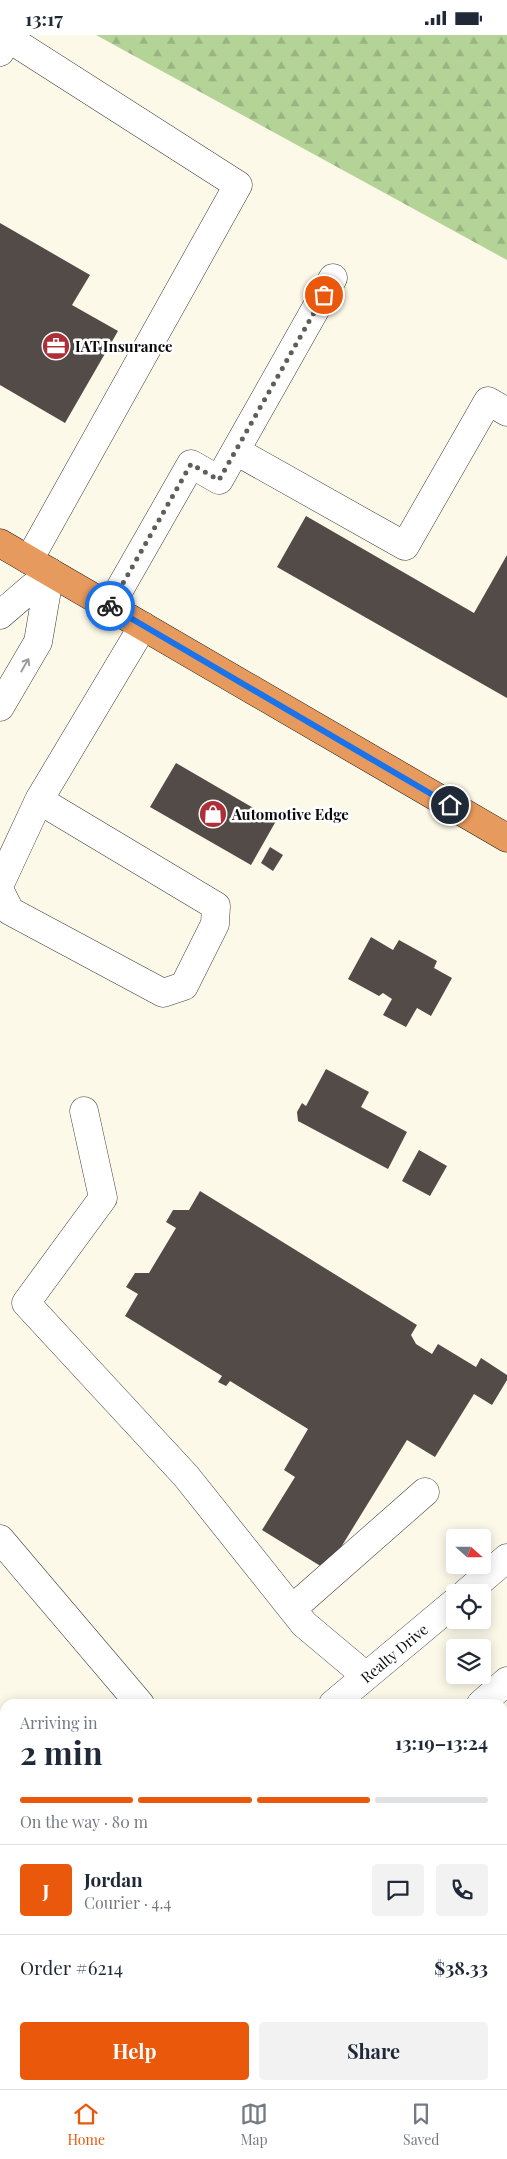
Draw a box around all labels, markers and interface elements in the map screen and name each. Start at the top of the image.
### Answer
text: 13:17 [25,5,63,31]
pin [303,274,345,316]
icon: bag [310,281,338,309]
office icon: IAT Insurance [41,331,71,361]
place label: IAT Insurance [75,336,173,356]
courier [85,581,135,631]
icon: bike [96,592,124,620]
one-way arrow [20,658,30,672]
pin [429,784,471,826]
icon: home [436,791,464,819]
shop icon: Automotive Edge [198,799,228,829]
place label: Automotive Edge [231,804,349,824]
north arrow [446,1529,491,1574]
map controls [446,1529,491,1684]
button: locate [446,1584,491,1629]
street label: Realty Drive [356,1619,432,1687]
button: layers [446,1639,491,1684]
text: Arriving in [20,1712,98,1733]
text: 13:19–13:24 [395,1729,488,1755]
text: 2 min [20,1730,103,1773]
text: On the way · 80 m [20,1811,148,1832]
button: chat [372,1864,424,1916]
button: phone [436,1864,488,1916]
text: Jordan [84,1866,143,1892]
text: J [43,1877,49,1903]
text: Courier · 4.4 [84,1892,171,1913]
text: Order #6214 [20,1954,123,1980]
text: $38.33 [434,1954,488,1980]
button: Help [20,2022,249,2080]
button: Share [259,2022,488,2080]
tab: Home [68,2100,105,2149]
tab: Map [240,2100,268,2149]
tab: Saved [403,2100,439,2149]

